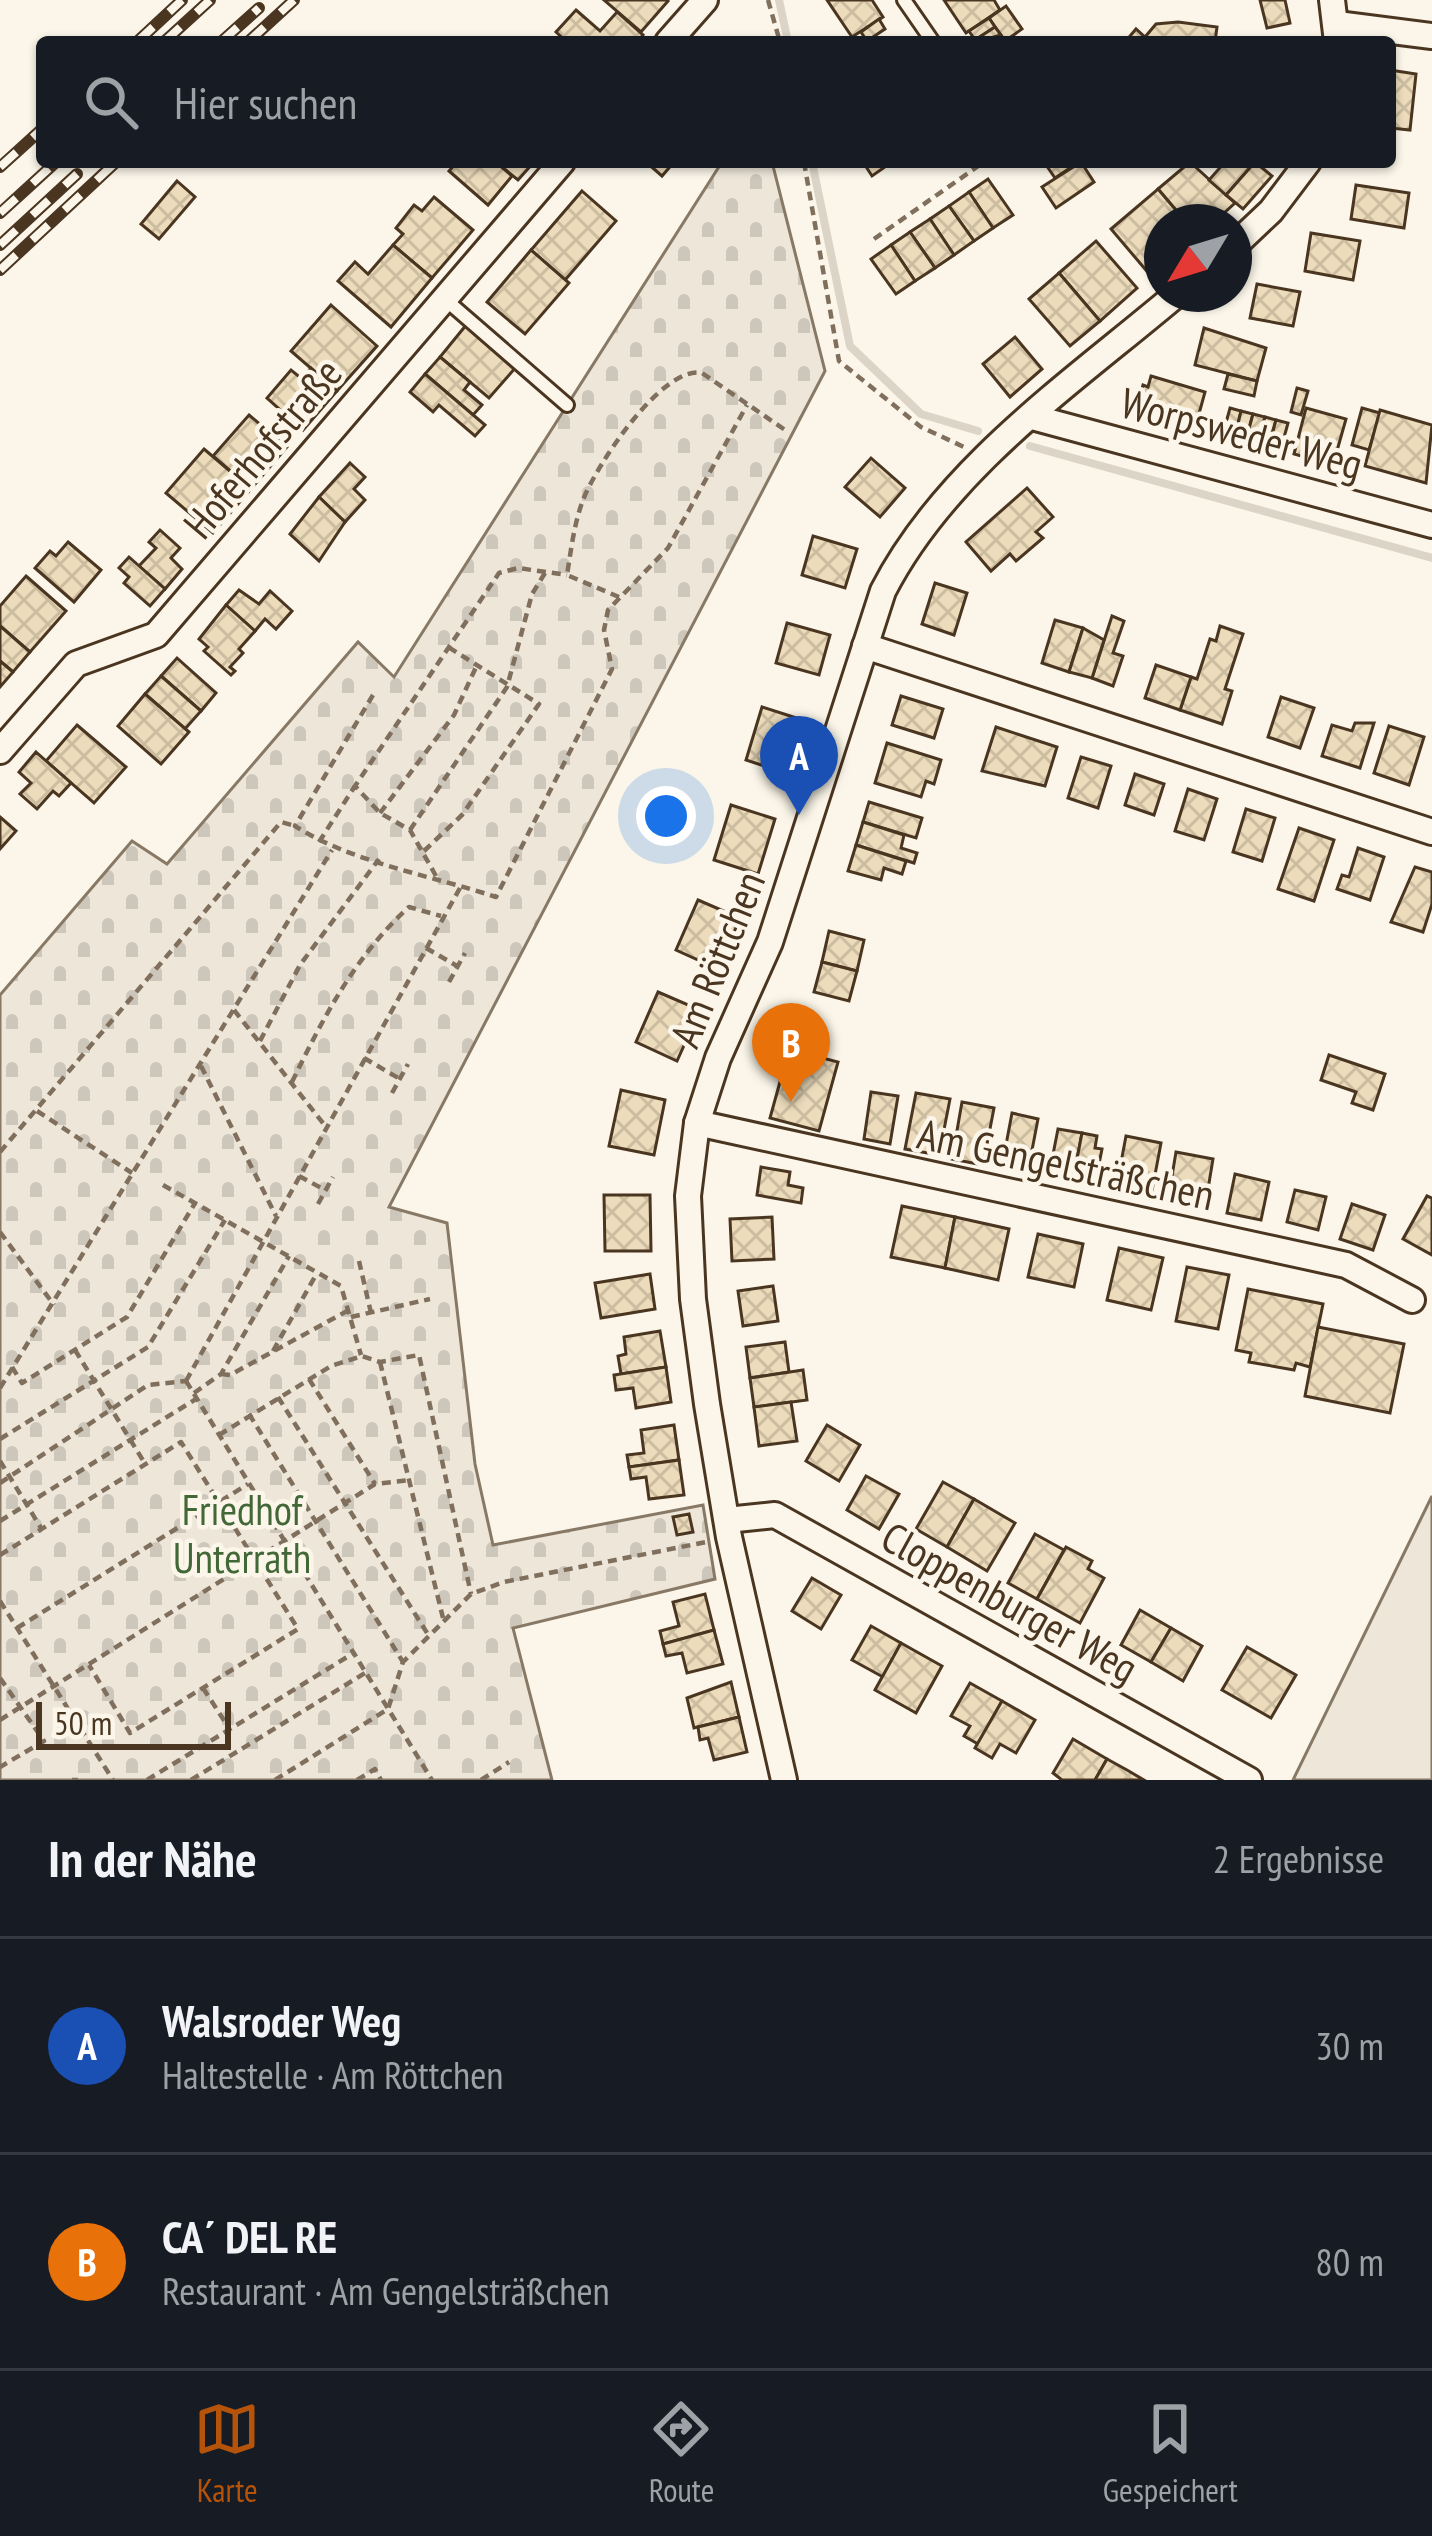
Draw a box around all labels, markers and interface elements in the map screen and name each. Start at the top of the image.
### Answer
search box [36,36,1396,168]
icon: search [78,69,144,135]
text: Hier suchen [174,73,357,131]
north arrow [1144,204,1252,312]
street label: Hoferhofstraße [171,347,353,549]
street label: Worpsweder Weg [1115,374,1369,492]
pin: A [760,716,838,815]
your location [636,786,696,846]
street label: Am Röttchen [657,863,777,1055]
pin: B [752,1003,830,1102]
street label: Am Gengelsträßchen [913,1106,1219,1222]
park label: Friedhof Unterrath [173,1482,311,1585]
street label: Cloppenburger Weg [872,1509,1148,1695]
scale bar [36,1696,231,1749]
text: 50 m [54,1701,112,1744]
text: In der Nähe [48,1825,257,1891]
text: 2 Ergebnisse [1213,1833,1384,1884]
text: Walsroder Weg [162,1991,401,2049]
text: A [77,2020,97,2071]
text: 30 m [1315,2020,1384,2071]
text: Haltestelle · Am Röttchen [162,2049,503,2100]
text: CA´ DEL RE [162,2207,337,2265]
text: B [77,2236,97,2287]
text: 80 m [1315,2236,1384,2287]
text: Restaurant · Am Gengelsträßchen [162,2265,610,2316]
tab: Karte [194,2396,260,2511]
tab: Route [648,2396,714,2511]
tab: Gespeichert [1103,2396,1238,2511]

